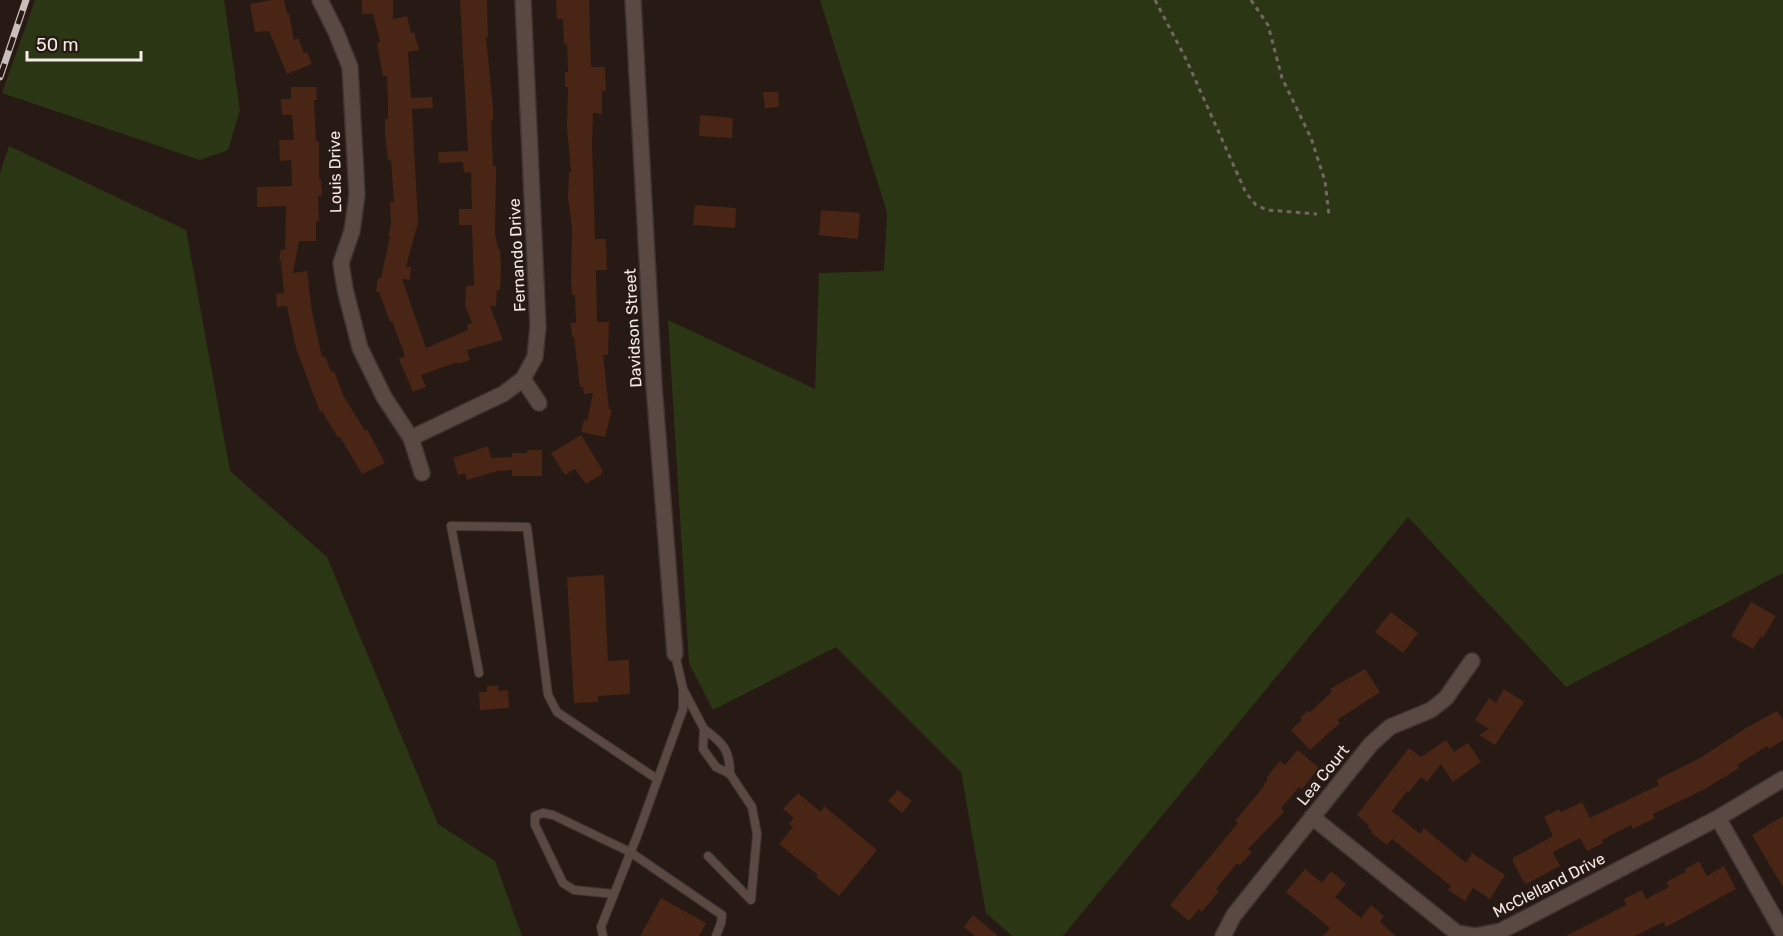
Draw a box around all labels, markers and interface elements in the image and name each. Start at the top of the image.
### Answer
scale bar [27,24,141,62]
text: 50 m [36,34,79,56]
street label: Louis Drive [325,131,345,213]
street label: Fernando Drive [505,198,529,312]
street label: Davidson Street [620,268,646,388]
street label: Lea Court [1293,741,1353,809]
street label: McClelland Drive [1490,849,1608,921]

